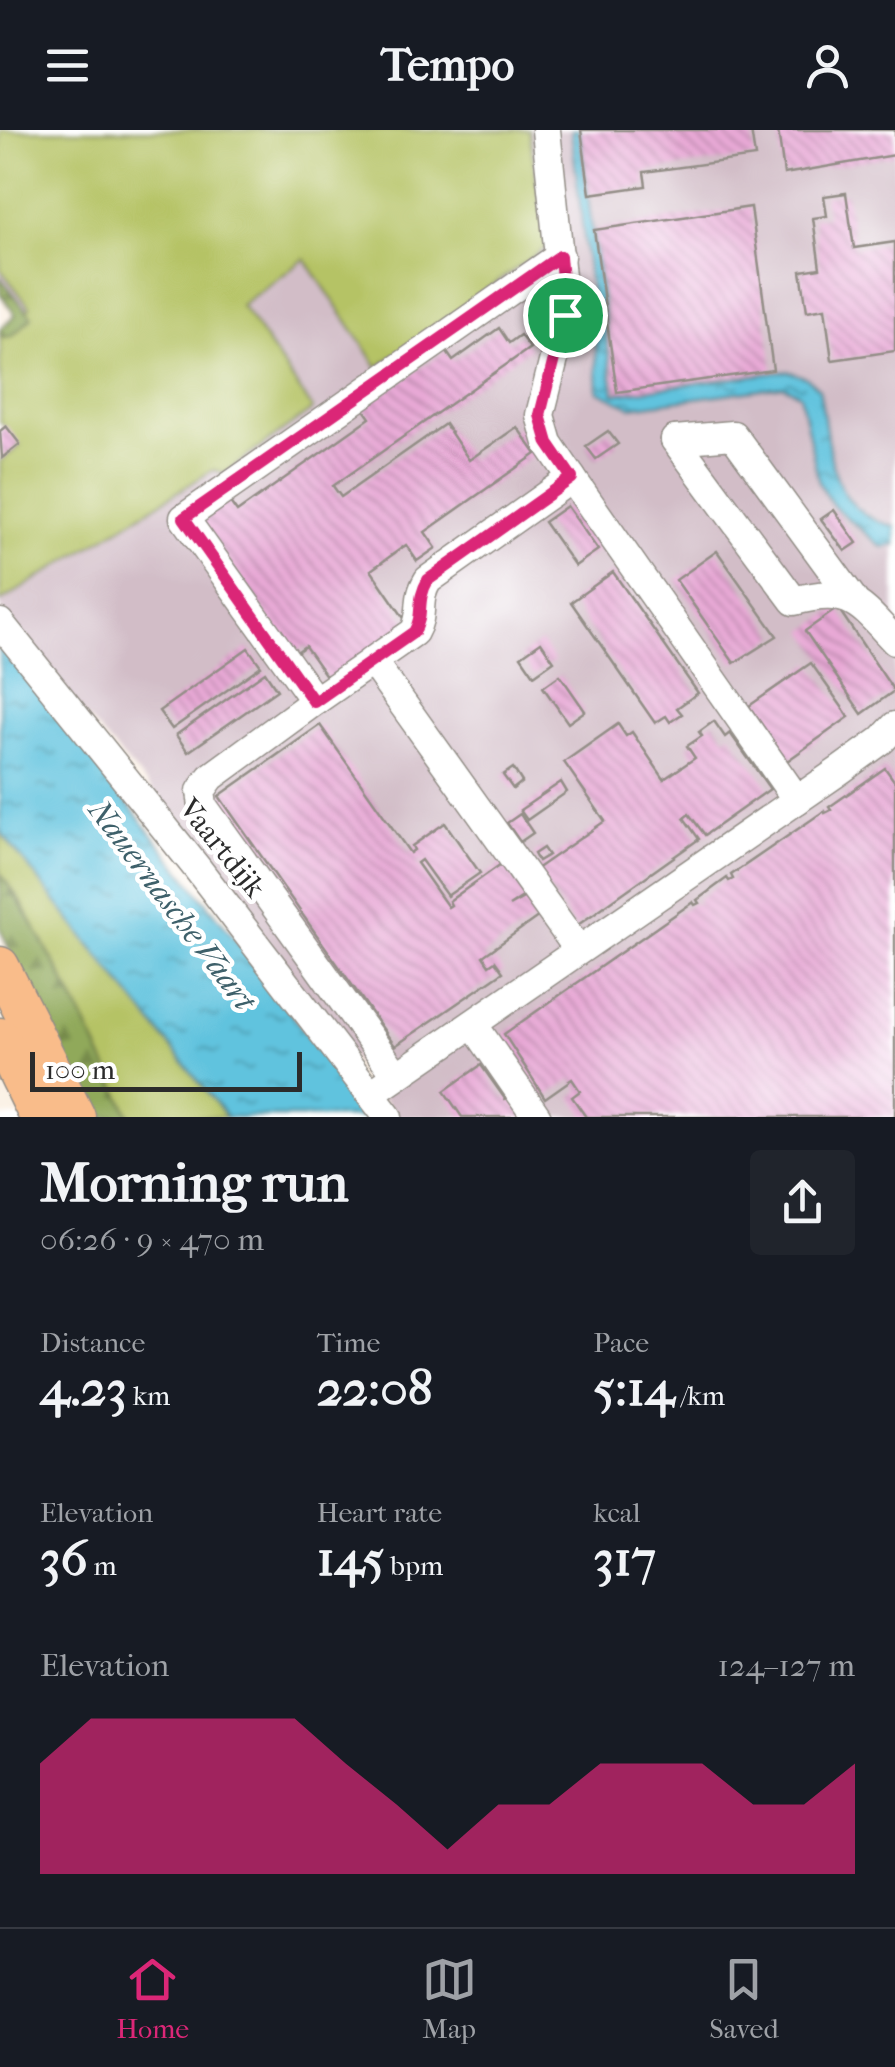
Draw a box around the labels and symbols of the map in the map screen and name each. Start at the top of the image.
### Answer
pin [523,273,608,358]
street label: Vaartdijk [171,791,273,905]
water label: Nauernasche Vaart [80,792,265,1019]
scale bar [30,1047,302,1091]

